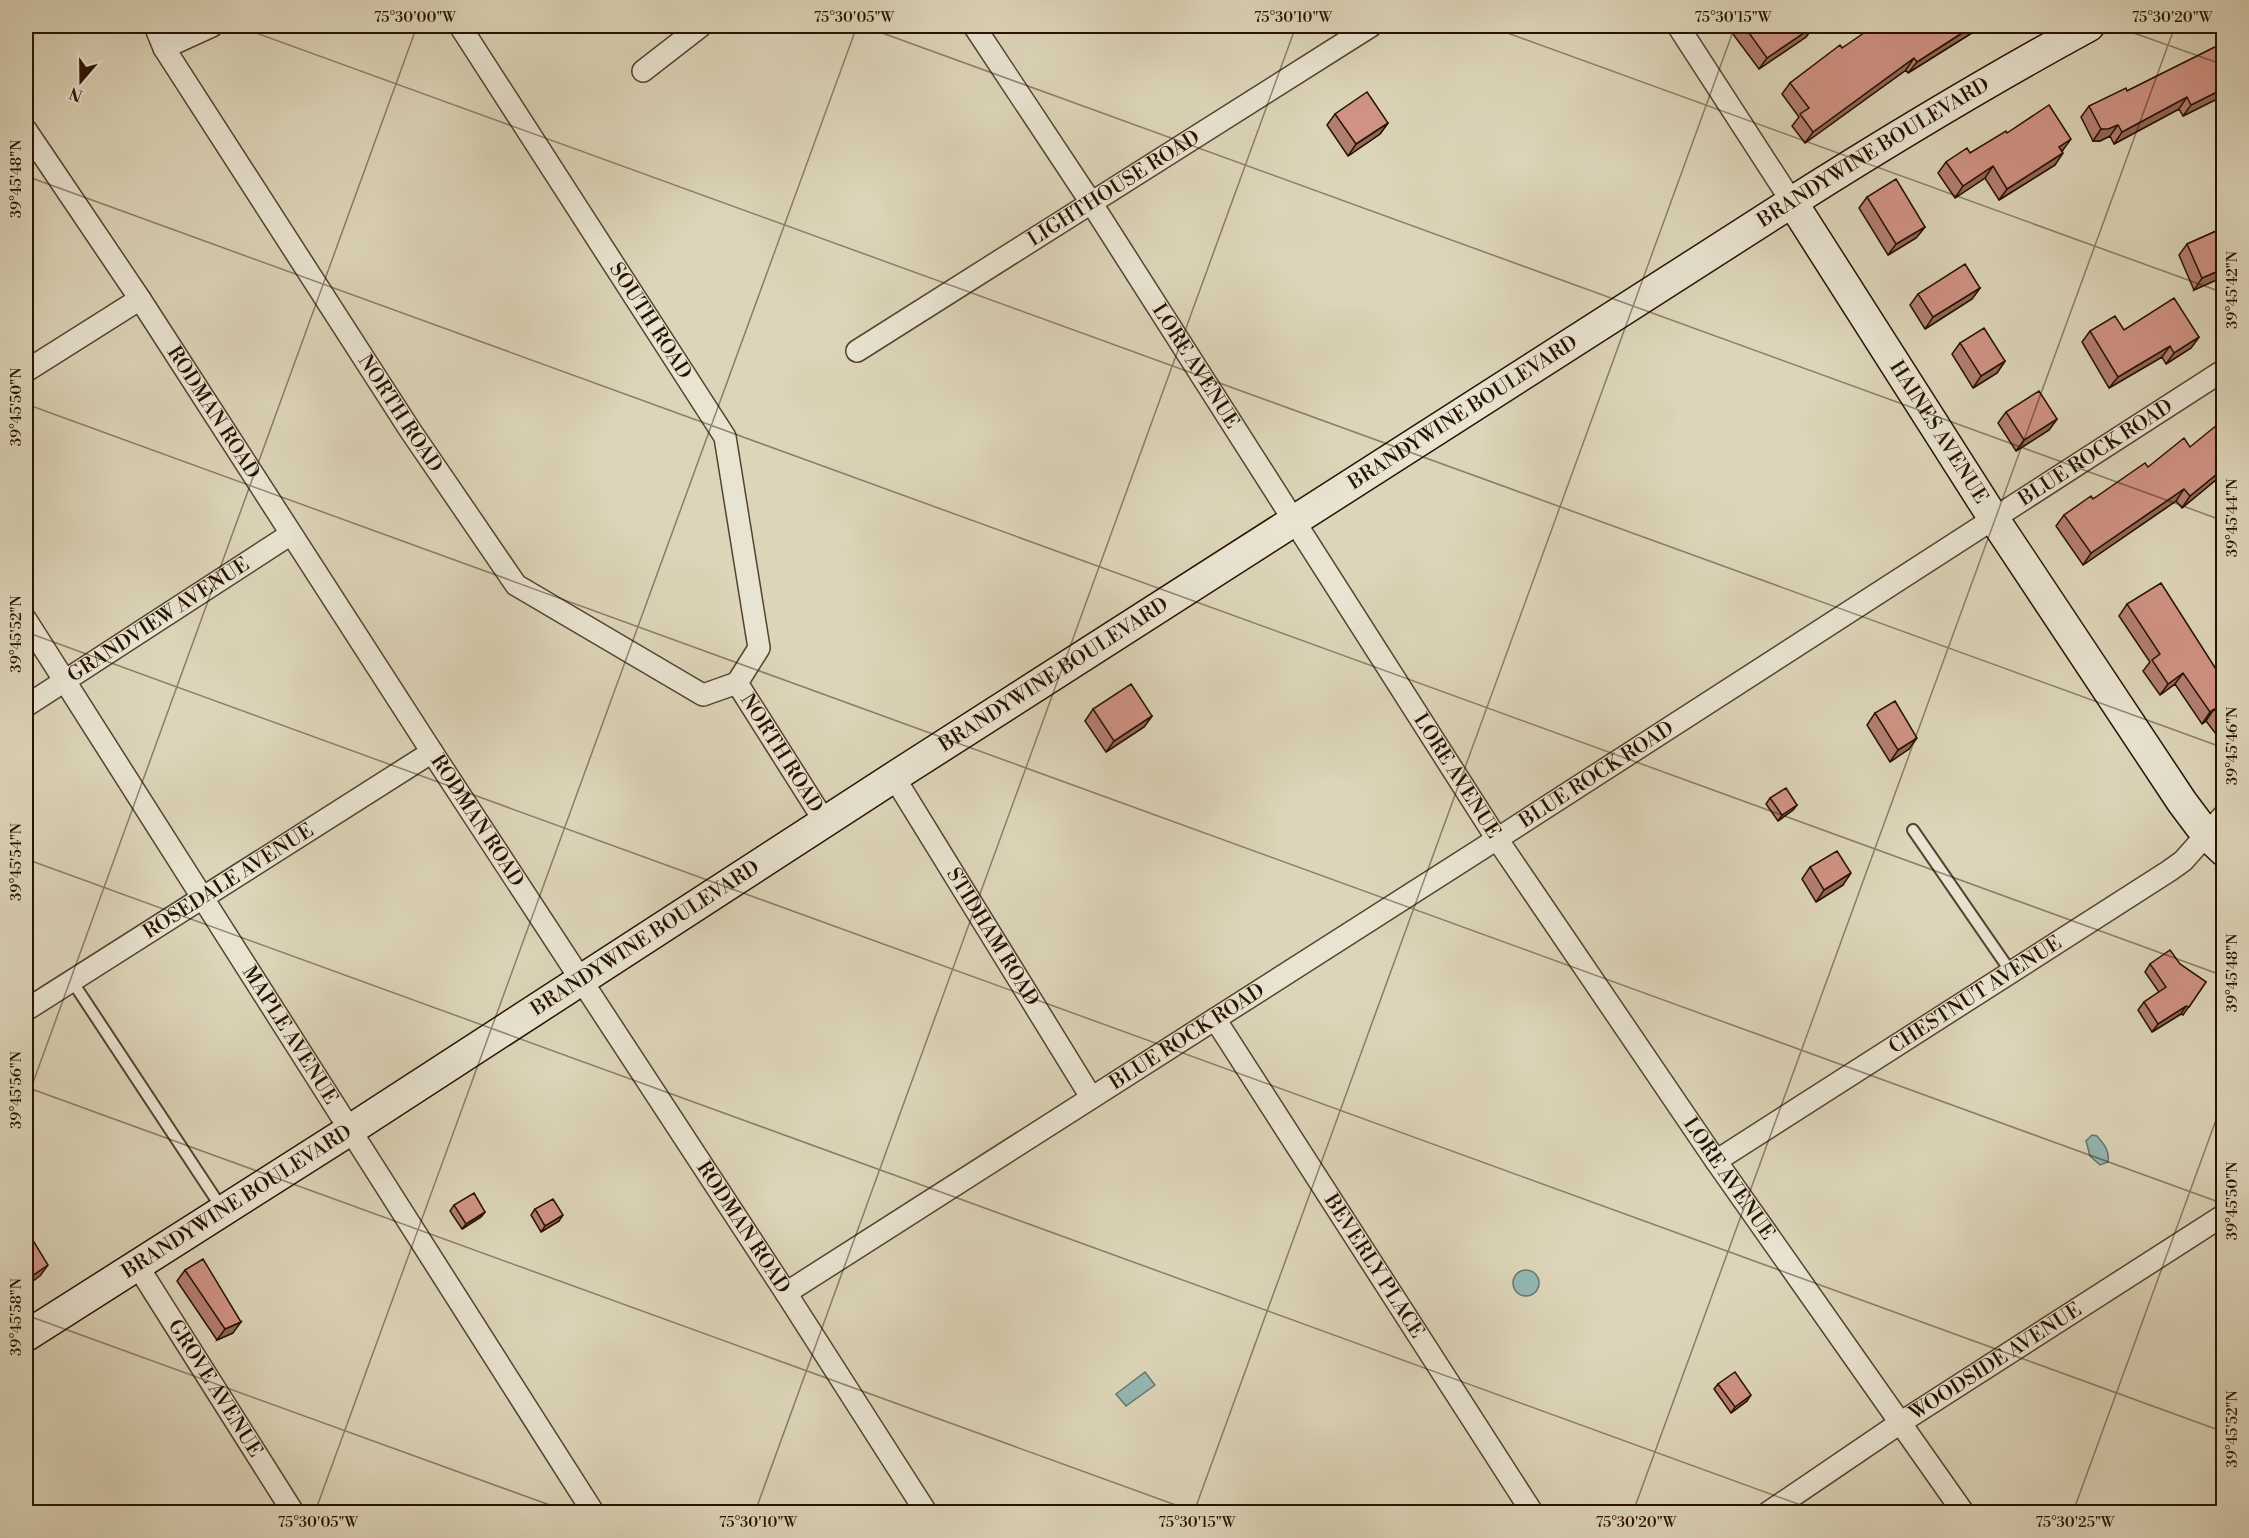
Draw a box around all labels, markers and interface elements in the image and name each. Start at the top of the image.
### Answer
text: 75°30'00"W [374,8,456,27]
text: 75°30'05"W [814,8,895,27]
text: 75°30'10"W [1254,8,1332,27]
text: 75°30'15"W [1695,8,1772,27]
text: 75°30'20"W [2132,8,2213,27]
north arrow [51,51,111,111]
street label: BRANDYWINE BOULEVARD [1752,72,1994,234]
text: N [67,82,86,106]
street label: LIGHTHOUSE ROAD [1023,125,1205,252]
text: 39°45'48"N [7,140,26,218]
text: 39°45'42"N [2223,251,2242,329]
street label: SOUTH ROAD [603,258,697,384]
street label: LORE AVENUE [1146,299,1245,433]
street label: BRANDYWINE BOULEVARD [1343,330,1582,496]
street label: RODMAN ROAD [161,342,265,484]
street label: NORTH ROAD [352,350,448,477]
street label: HAINES AVENUE [1884,356,1994,508]
text: 39°45'50"N [7,368,26,446]
street label: BLUE ROCK ROAD [2013,394,2178,512]
text: 39°45'44"N [2223,479,2242,557]
street label: GRANDVIEW AVENUE [63,552,254,688]
street label: BRANDYWINE BOULEVARD [933,592,1173,758]
text: 39°45'52"N [7,595,26,673]
street label: NORTH ROAD [735,689,828,817]
text: 39°45'46"N [2223,707,2242,785]
street label: LORE AVENUE [1408,709,1506,843]
street label: BLUE ROCK ROAD [1514,716,1678,834]
street label: RODMAN ROAD [425,750,529,892]
street label: ROSEDALE AVENUE [139,818,318,945]
text: 39°45'54"N [7,823,26,901]
street label: BRANDYWINE BOULEVARD [525,855,764,1022]
street label: STIDHAM ROAD [941,863,1045,1011]
street label: CHESTNUT AVENUE [1884,930,2066,1059]
text: 39°45'48"N [2223,934,2242,1012]
street label: MAPLE AVENUE [237,961,343,1109]
street label: BLUE ROCK ROAD [1104,978,1269,1096]
text: 39°45'56"N [7,1051,26,1129]
street label: LORE AVENUE [1678,1113,1780,1245]
street label: BRANDYWINE BOULEVARD [116,1120,357,1285]
street label: RODMAN ROAD [691,1157,795,1298]
text: 39°45'50"N [2223,1162,2242,1240]
street label: BEVERLY PLACE [1318,1189,1430,1343]
text: 39°45'58"N [7,1278,26,1356]
street label: WOODSIDE AVENUE [1904,1297,2086,1427]
street label: GROVE AVENUE [162,1315,268,1462]
text: 39°45'52"N [2223,1390,2242,1468]
text: 75°30'05"W [278,1513,359,1532]
text: 75°30'10"W [719,1513,797,1532]
text: 75°30'15"W [1159,1513,1236,1532]
text: 75°30'20"W [1596,1513,1677,1532]
text: 75°30'25"W [2036,1513,2115,1532]

